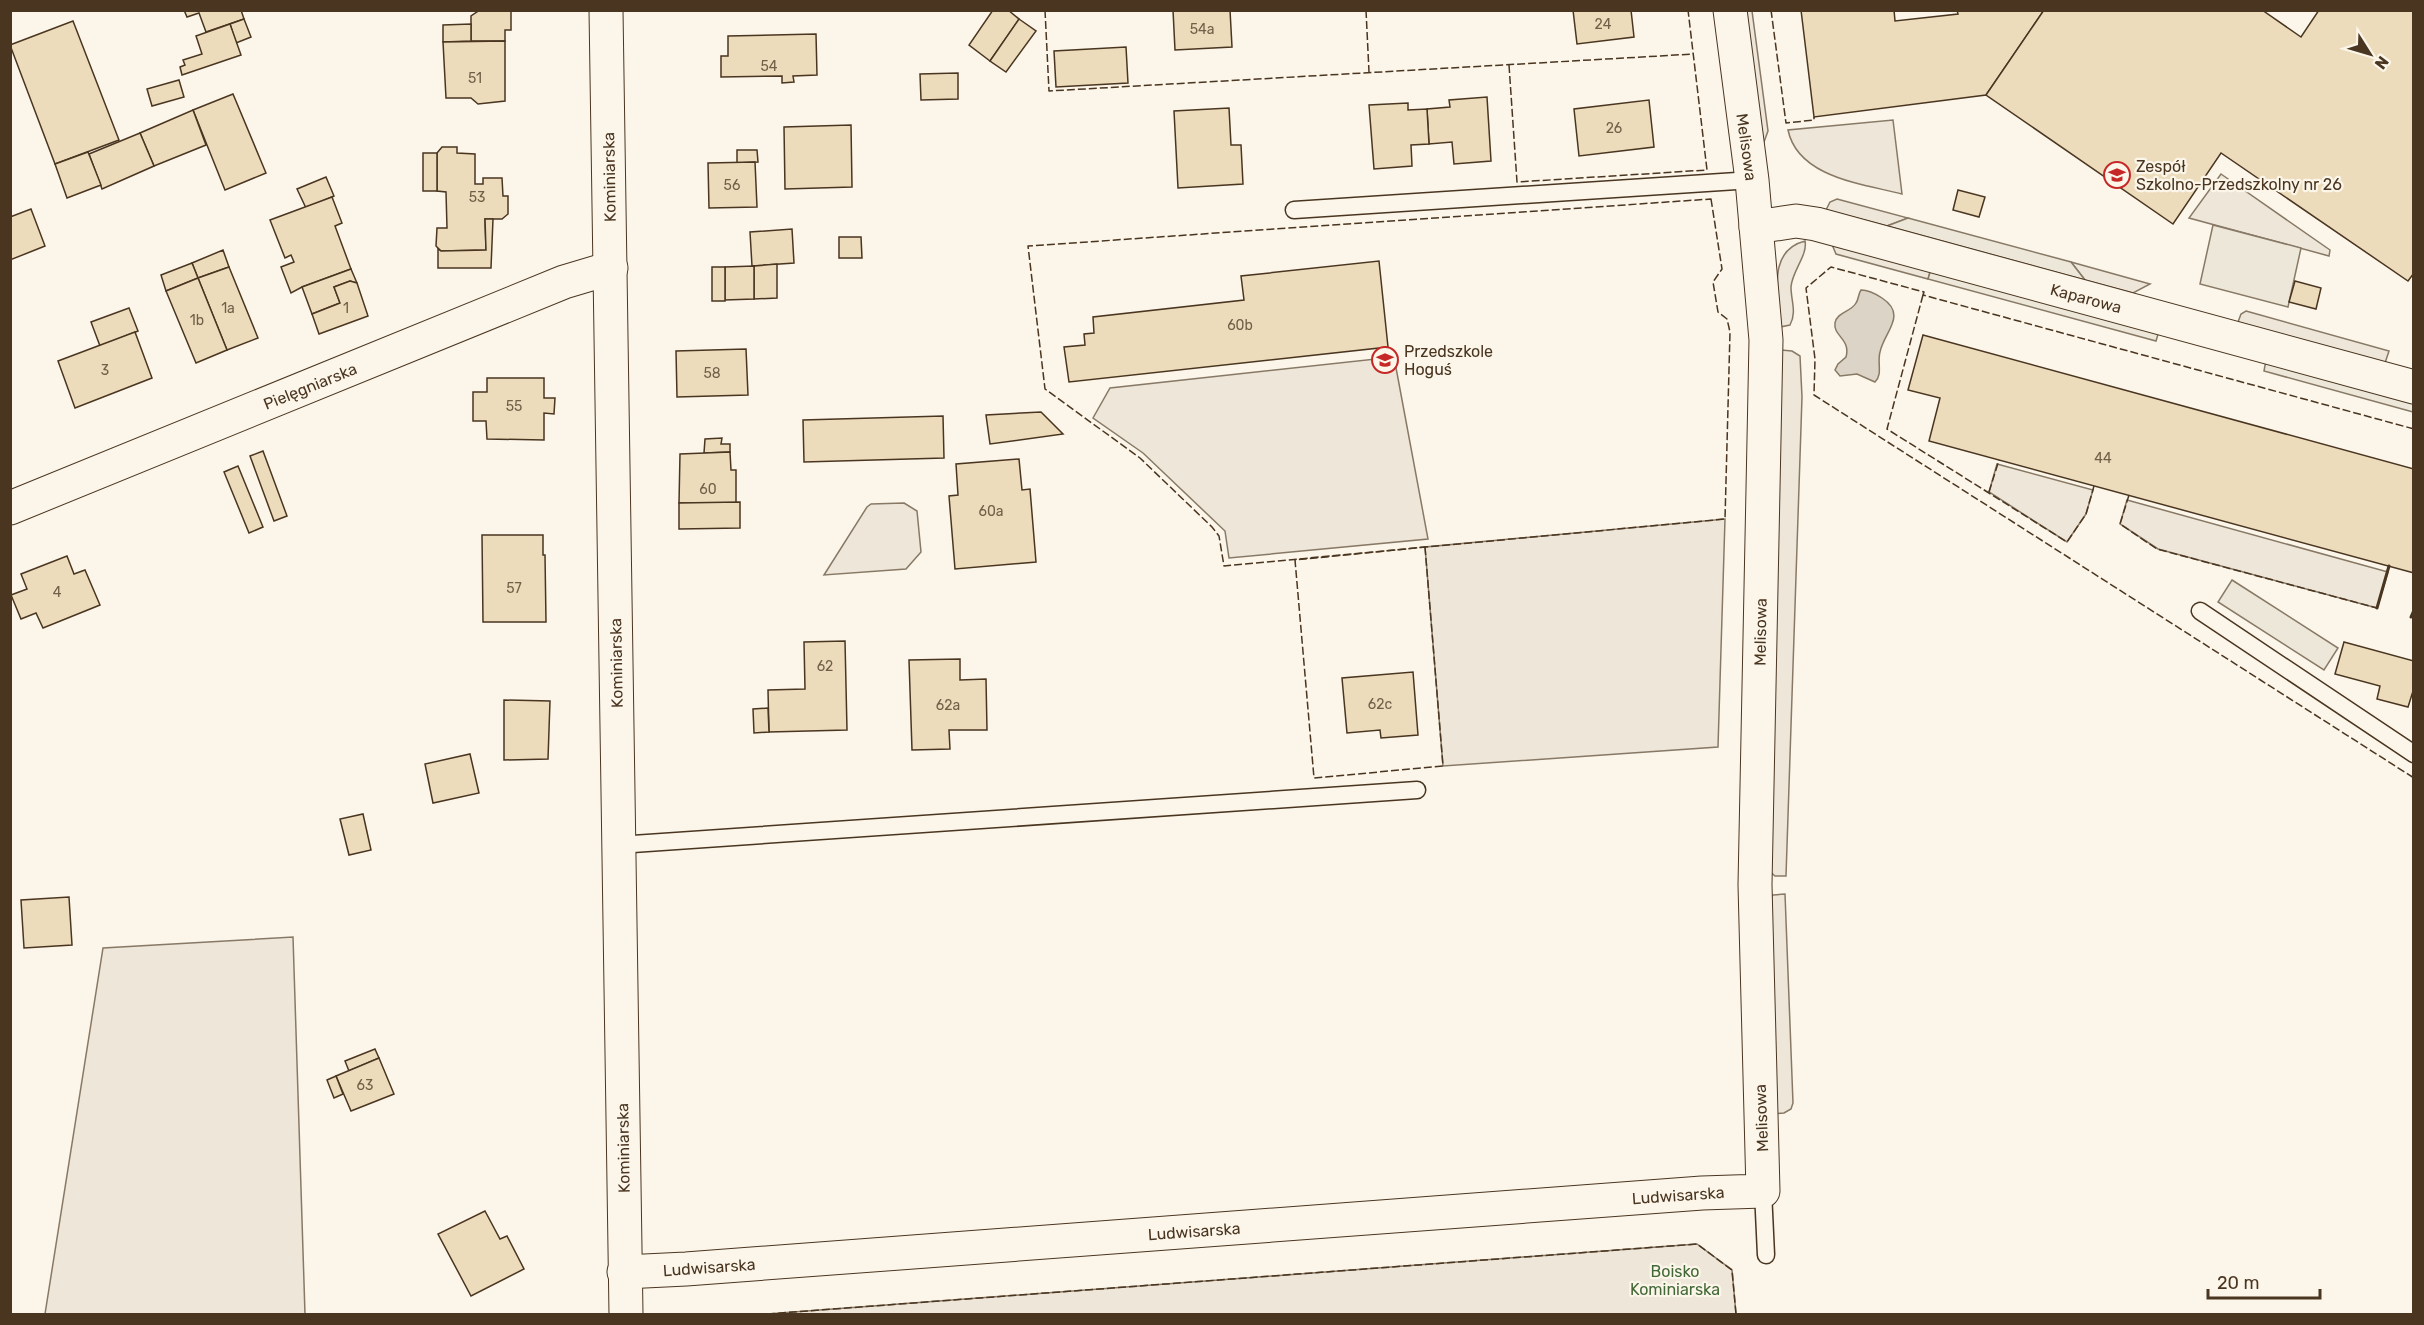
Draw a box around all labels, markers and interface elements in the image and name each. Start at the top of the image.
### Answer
house number: 24 [1595,16,1612,33]
house number: 54a [1190,21,1214,38]
north arrow [2340,24,2400,84]
text: N [2371,52,2393,73]
house number: 54 [760,58,778,75]
house number: 51 [468,70,482,87]
street label: Melisowa [1732,112,1761,182]
house number: 26 [1606,120,1622,137]
street label: Kominiarska [599,132,620,222]
place label: Zespół Szkolno-Przedszkolny nr 26 [2136,157,2342,194]
school or university icon: Zespół Szkolno-Przedszkolny nr 26 [2102,160,2132,190]
house number: 56 [724,177,740,194]
house number: 53 [469,189,485,206]
street label: Kaparowa [2048,280,2124,317]
house number: 1a [221,300,235,317]
house number: 1 [343,300,349,317]
house number: 1b [190,312,204,329]
house number: 60b [1227,317,1253,334]
place label: Przedszkole Hoguś [1404,342,1493,379]
school or university icon: Przedszkole Hoguś [1370,345,1400,375]
street label: Pielęgniarska [261,359,360,415]
house number: 3 [101,362,109,379]
house number: 58 [703,365,721,382]
house number: 55 [506,398,522,415]
house number: 44 [2094,450,2112,467]
house number: 60 [699,481,717,498]
house number: 60a [978,503,1004,520]
house number: 57 [506,580,522,597]
house number: 4 [53,584,62,601]
street label: Melisowa [1750,598,1771,666]
street label: Kominiarska [606,618,627,708]
house number: 62 [817,658,833,675]
house number: 62c [1368,696,1392,713]
house number: 62a [936,697,960,714]
house number: 63 [357,1077,373,1094]
street label: Melisowa [1751,1084,1772,1152]
street label: Kominiarska [613,1103,634,1193]
street label: Ludwisarska [1631,1183,1725,1208]
street label: Ludwisarska [1147,1219,1241,1244]
street label: Ludwisarska [662,1255,756,1280]
park label: Boisko Kominiarska [1630,1262,1720,1299]
scale bar [2208,1262,2320,1300]
text: 20 m [2217,1272,2259,1294]

